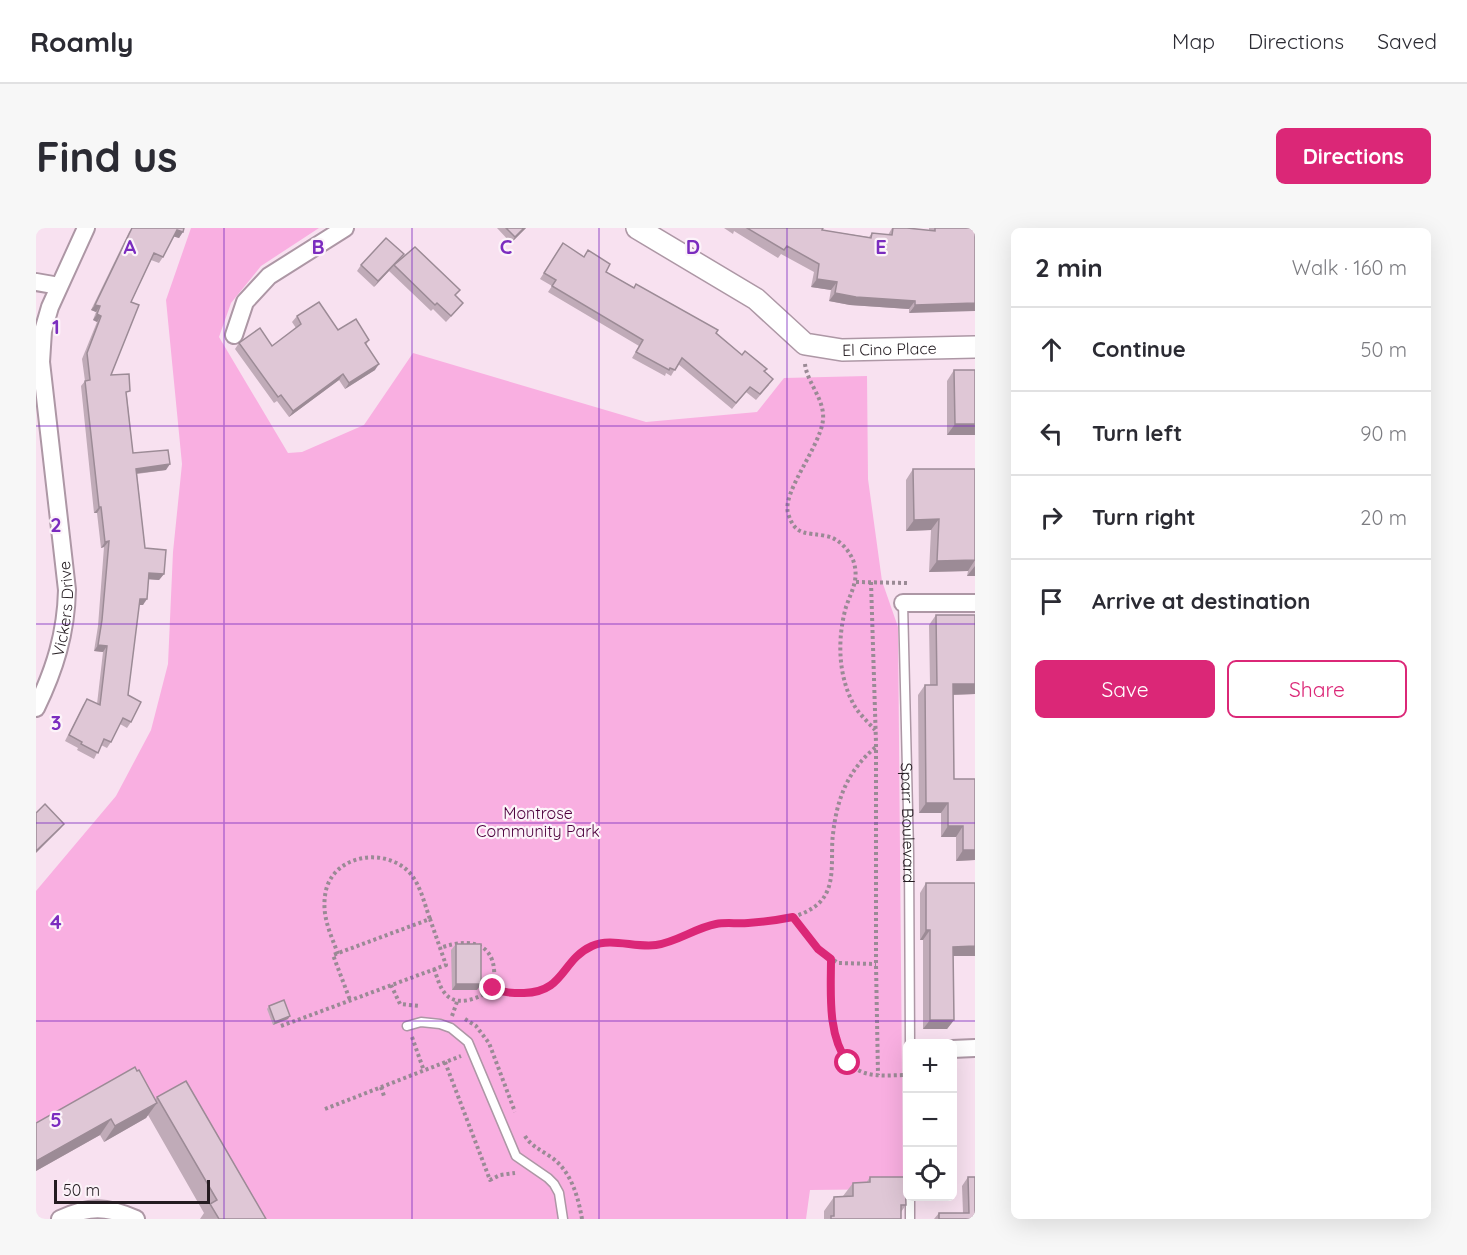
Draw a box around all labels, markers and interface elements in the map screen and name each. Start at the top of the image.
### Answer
text: Roamly [30,24,134,59]
text: Map [1172,28,1215,54]
text: Directions [1248,28,1344,54]
text: Saved [1377,28,1437,54]
button: Directions [1276,128,1431,184]
text: Find us [36,130,178,183]
text: A [124,234,137,259]
text: B [311,234,325,259]
text: C [500,234,513,259]
text: D [686,234,700,259]
text: E [875,234,887,259]
text: 2 min [1035,251,1103,284]
text: Walk · 160 m [1292,255,1407,280]
text: 1 [52,314,60,339]
icon: ahead [1035,333,1068,366]
text: Continue [1092,335,1186,363]
text: 50 m [1361,337,1407,362]
street label: El Cino Place [842,338,937,360]
icon: left [1035,417,1068,450]
text: Turn left [1092,419,1182,447]
text: 90 m [1360,421,1407,446]
icon: right [1035,501,1068,534]
text: Turn right [1092,503,1196,531]
text: 20 m [1360,505,1407,530]
text: 2 [50,512,62,537]
street label: Vickers Drive [47,560,77,659]
icon: arrive [1035,585,1068,618]
text: Arrive at destination [1092,587,1310,615]
button: Save [1035,660,1215,718]
button: Share [1227,660,1407,718]
text: 3 [51,710,61,735]
street label: Sparr Boulevard [897,762,919,883]
park label: Montrose Community Park [476,803,600,841]
text: 4 [50,909,62,934]
route end [479,974,505,1000]
map controls [903,1039,957,1201]
button: + [903,1039,957,1093]
route start [834,1049,860,1075]
button: − [903,1093,957,1147]
text: 5 [50,1107,62,1132]
button: locate [903,1147,957,1201]
scale bar [54,1177,210,1204]
text: 50 m [63,1180,100,1200]

